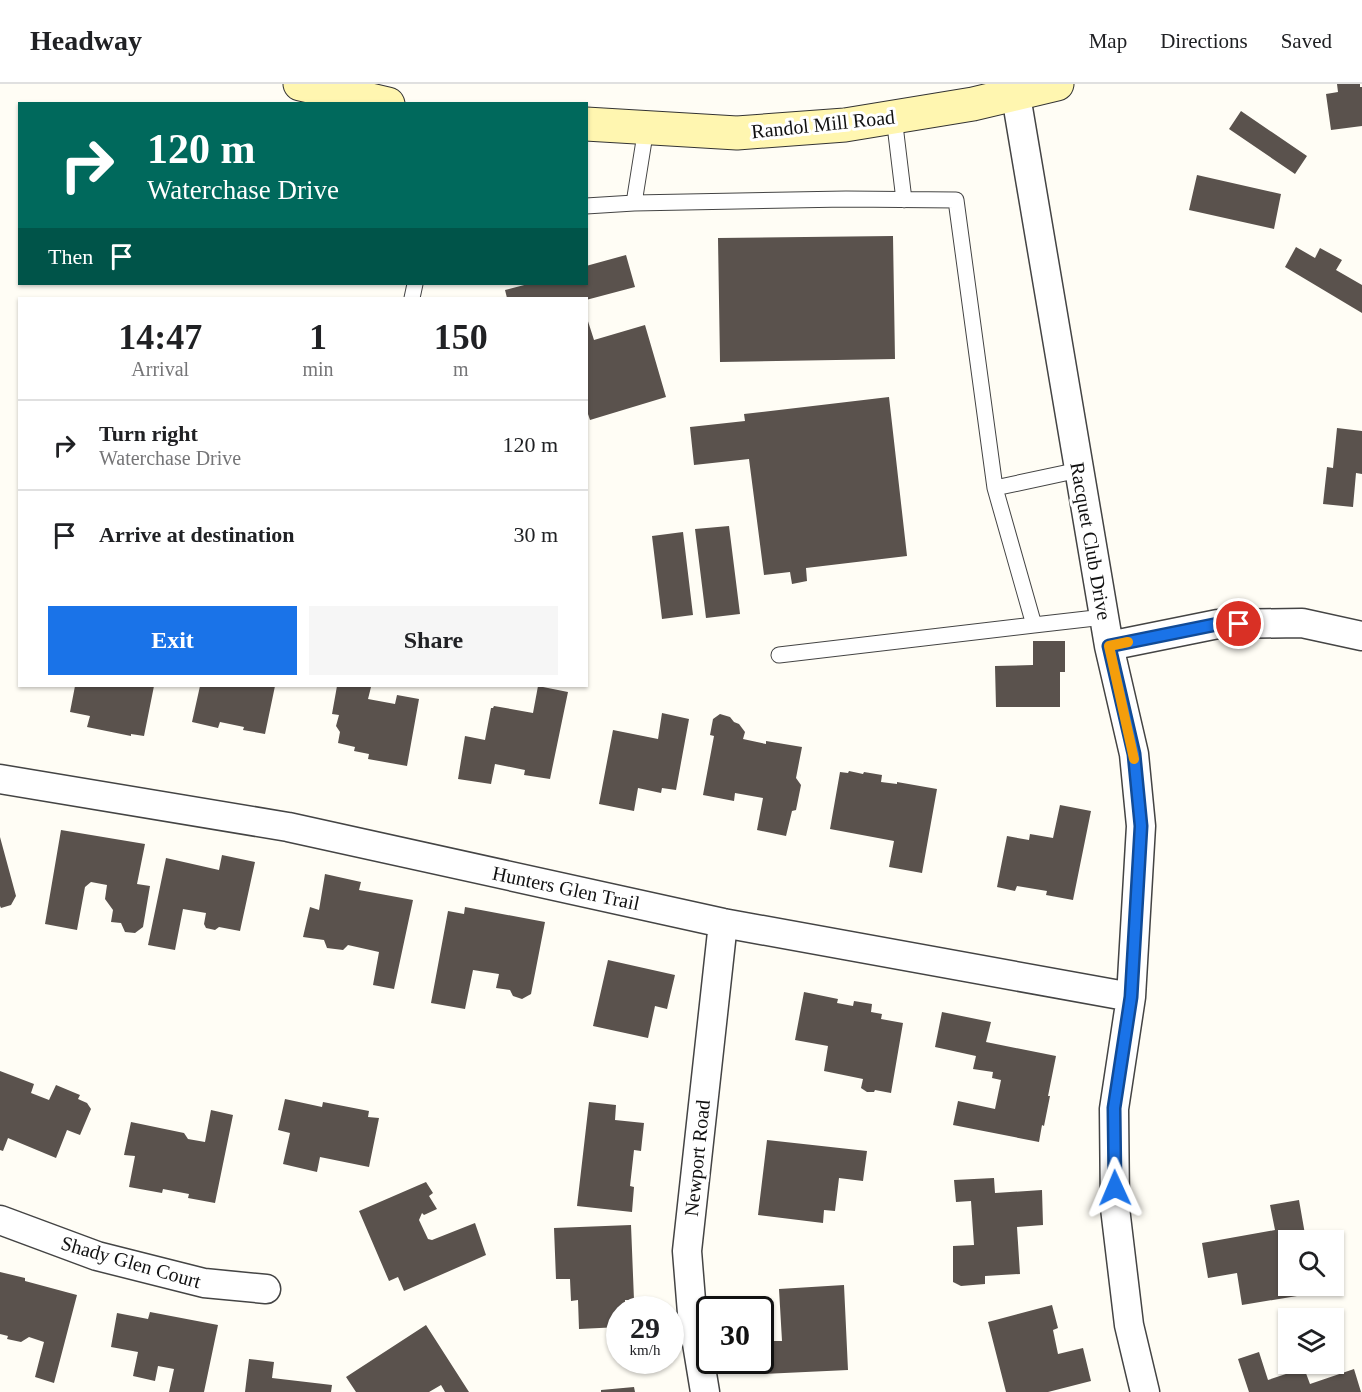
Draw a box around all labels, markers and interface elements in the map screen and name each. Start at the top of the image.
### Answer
text: Headway [30,25,142,56]
text: Map [1089,29,1127,53]
text: Directions [1160,29,1248,53]
text: Saved [1281,29,1332,53]
street label: Randol Mill Road [750,106,896,142]
icon: right [48,126,126,204]
text: 120 m [147,126,256,172]
text: Waterchase Drive [147,175,339,205]
icon: arrive [105,240,138,273]
text: Then [48,244,93,269]
text: 14:47 [118,317,202,357]
text: 1 [309,317,327,357]
text: 150 [434,317,488,357]
text: Arrival [131,358,189,380]
text: min [302,358,334,380]
text: m [453,358,469,380]
text: Turn right [99,421,198,446]
icon: right [48,429,81,462]
text: 120 m [502,432,558,457]
text: Waterchase Drive [99,447,241,469]
street label: Racquet Club Drive [1065,460,1116,622]
icon: arrive [48,519,81,552]
text: Arrive at destination [99,522,295,547]
text: 30 m [513,522,558,547]
pin [1213,598,1264,649]
button: Exit [48,606,297,675]
button: Share [309,606,558,675]
icon: arrive [1222,607,1255,640]
street label: Hunters Glen Trail [490,862,642,914]
street label: Newport Road [680,1099,715,1218]
position arrow [1083,1156,1147,1220]
map controls [1278,1230,1344,1374]
button: search [1278,1230,1344,1296]
street label: Shady Glen Court [58,1232,204,1294]
speed limit sign: 30 [696,1296,774,1374]
button: layers [1278,1308,1344,1374]
text: 29 [630,1311,660,1344]
text: km/h [630,1342,660,1358]

